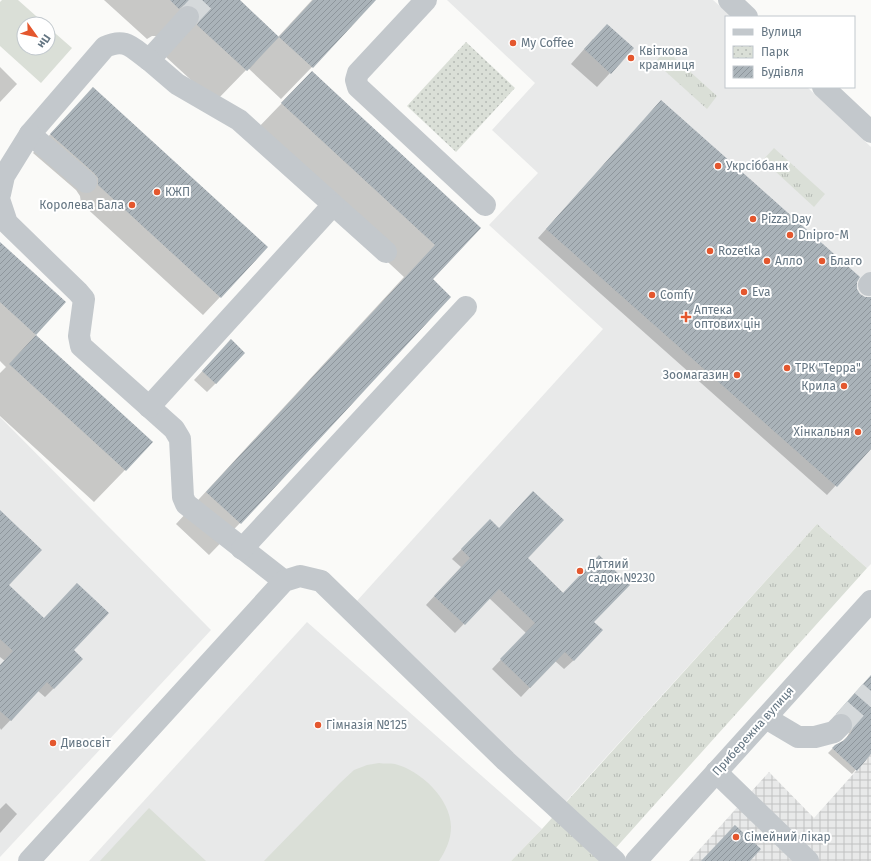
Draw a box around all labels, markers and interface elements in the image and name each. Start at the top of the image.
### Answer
north arrow [16,16,56,56]
legend [725,16,855,88]
text: Вулиця [761,25,802,39]
text: Пн [35,32,53,50]
place label: My Coffee [521,36,574,50]
marker: My Coffee [508,38,518,48]
place label: Квіткова крамниця [639,44,695,72]
text: Парк [761,45,790,59]
marker: Квіткова крамниця [626,53,636,63]
text: Будівля [761,65,804,79]
place label: Укрсіббанк [726,159,789,173]
marker: Укрсіббанк [713,161,723,171]
place label: КЖП [165,185,190,199]
marker: КЖП [152,187,162,197]
place label: Королева Бала [39,198,124,212]
marker: Королева Бала [127,200,137,210]
place label: Pizza Day [761,212,811,226]
marker: Pizza Day [748,214,758,224]
place label: Dnipro-M [798,228,849,242]
marker: Dnipro-M [785,230,795,240]
place label: Rozetka [718,244,761,258]
marker: Rozetka [705,246,715,256]
place label: Алло [775,254,803,268]
place label: Благо [830,254,862,268]
marker: Алло [762,256,772,266]
marker: Благо [817,256,827,266]
place label: Eva [752,285,770,299]
marker: Eva [739,287,749,297]
place label: Comfy [660,288,694,302]
marker: Comfy [647,290,657,300]
place label: Аптека оптових цін [694,303,761,331]
marker: Аптека оптових цін [681,312,691,322]
place label: ТРК "Терра" [795,361,861,375]
marker: ТРК "Терра" [782,363,792,373]
place label: Зоомагазин [663,368,729,382]
marker: Зоомагазин [732,370,742,380]
place label: Крила [801,379,836,393]
marker: Крила [839,381,849,391]
place label: Хінкальня [794,425,850,439]
marker: Хінкальня [853,427,863,437]
place label: Дитяий садок №230 [587,557,656,585]
marker: Дитяий садок №230 [575,566,585,576]
street label: Прибережна вулиця [709,684,797,778]
place label: Гімназія №125 [326,718,407,732]
marker: Гімназія №125 [313,720,323,730]
place label: Дивосвіт [60,736,111,750]
marker: Дивосвіт [48,738,58,748]
place label: Сімейний лікар [744,830,831,844]
marker: Сімейний лікар [731,832,741,842]

